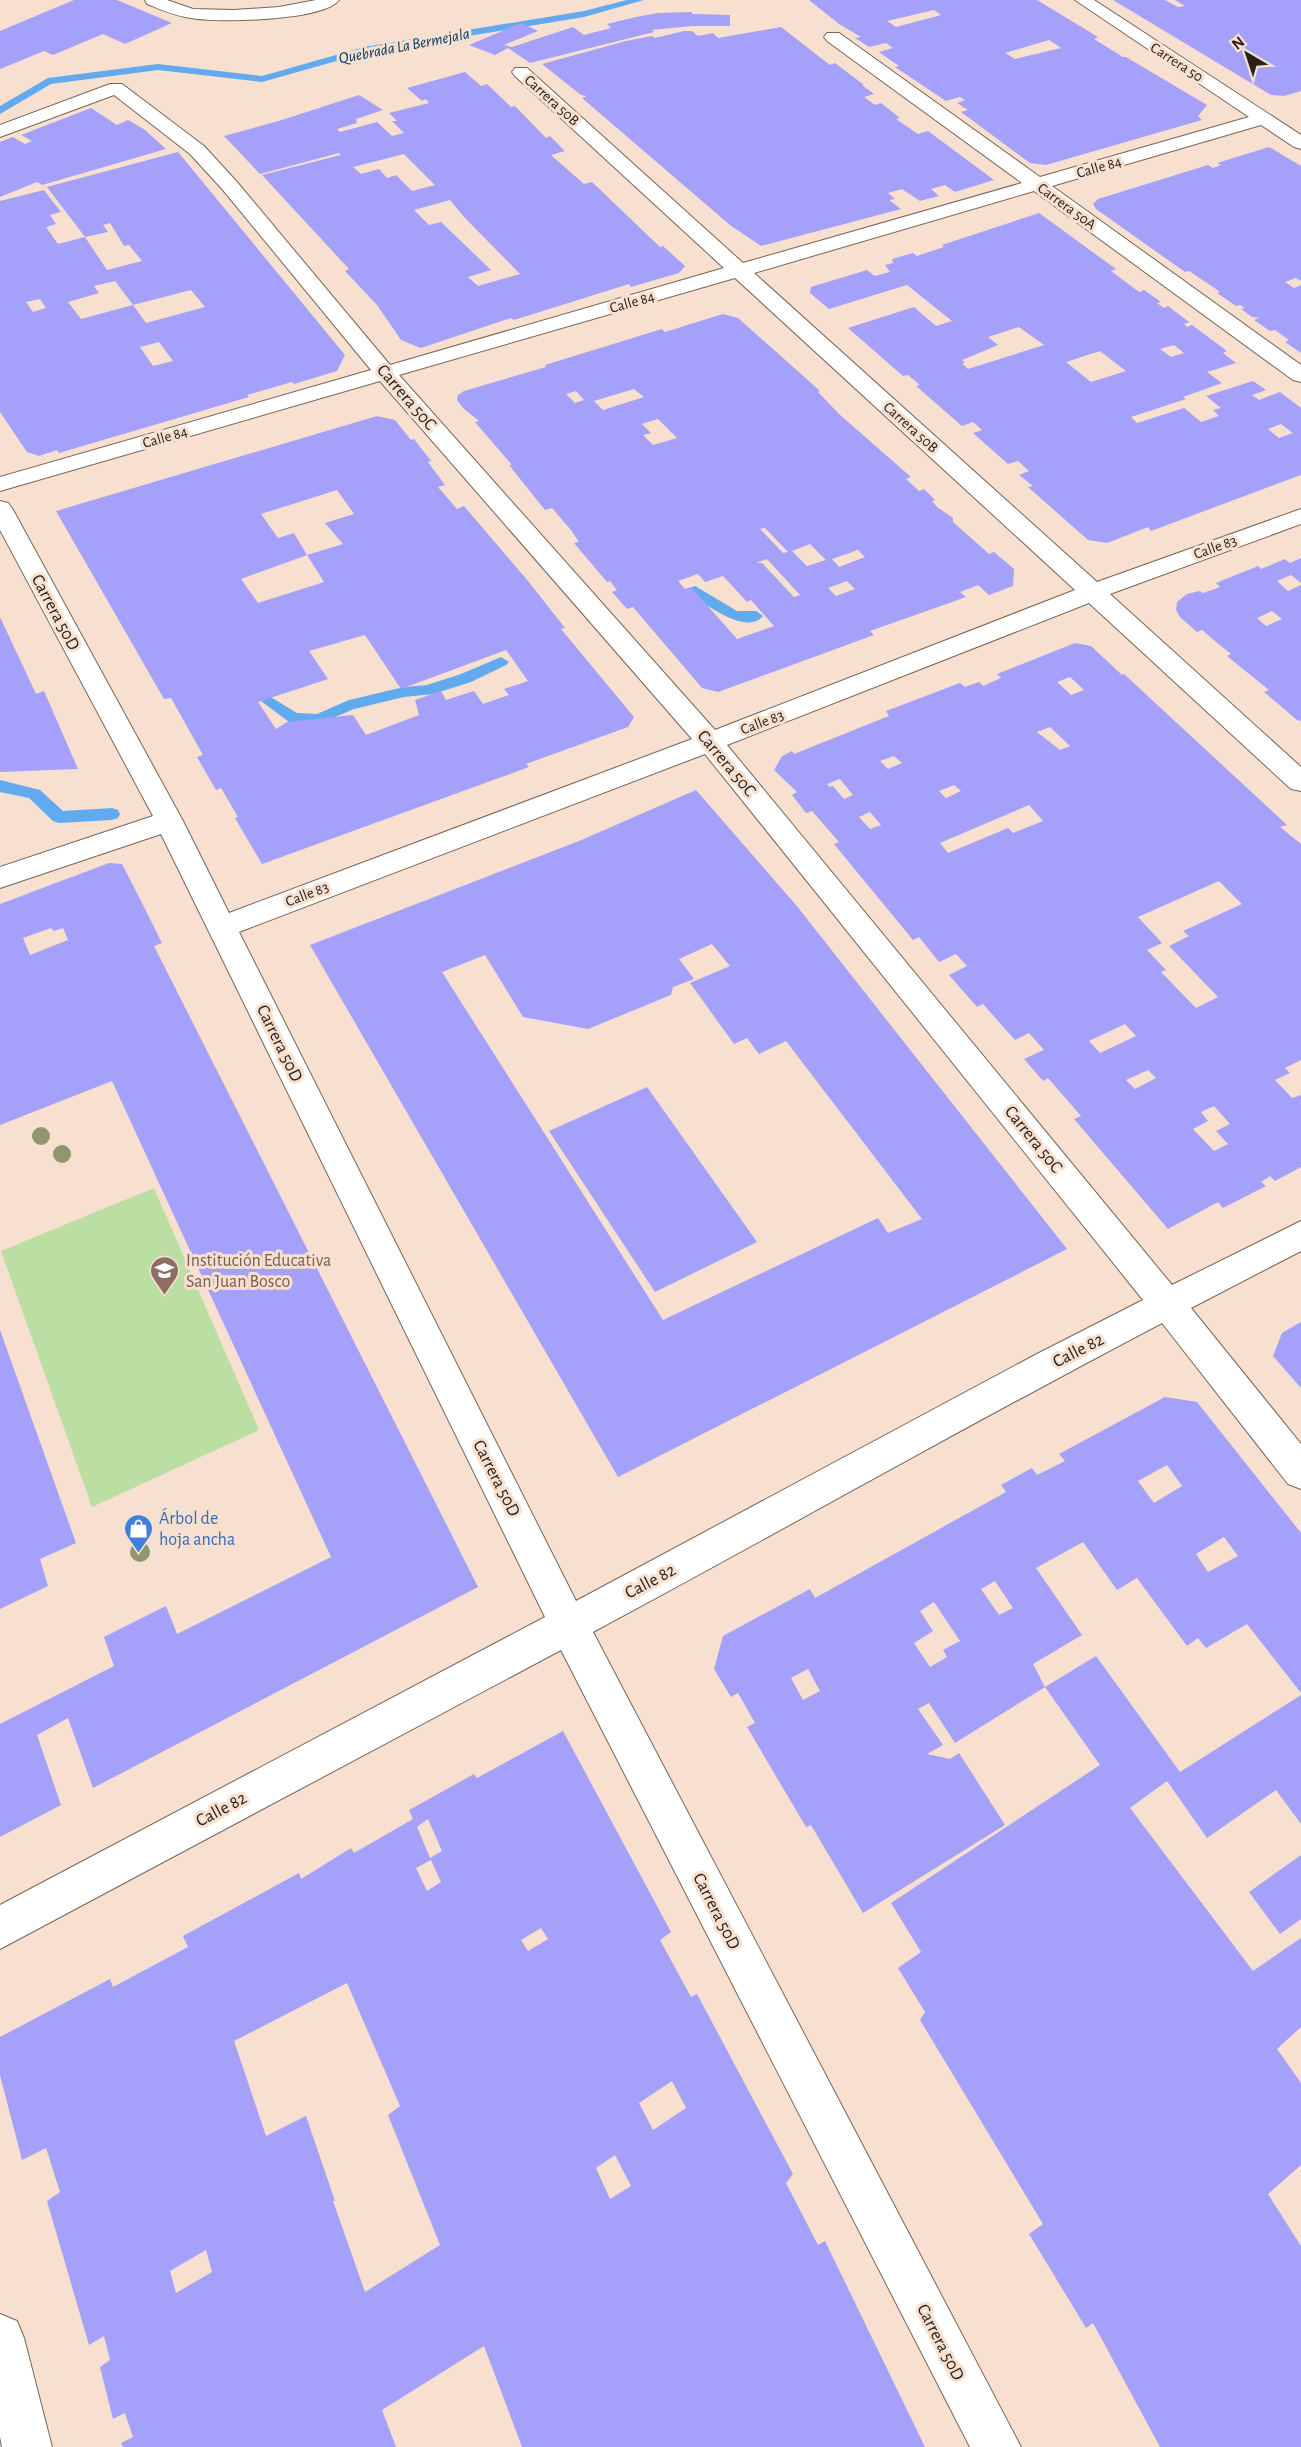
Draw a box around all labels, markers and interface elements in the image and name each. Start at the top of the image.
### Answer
north arrow [1217,24,1277,84]
water label: Quebrada La Bermejala [337,25,471,68]
text: N [1229,33,1248,53]
street label: Carrera 50 [1148,40,1206,85]
street label: Carrera 50B [522,72,582,129]
street label: Calle 84 [1075,154,1123,181]
street label: Carrera 50A [1035,180,1099,233]
street label: Calle 84 [608,289,656,316]
street label: Carrera 50C [373,361,440,434]
street label: Carrera 50B [881,399,941,456]
street label: Calle 84 [141,424,189,451]
street label: Calle 83 [1192,533,1239,562]
street label: Carrera 50D [28,572,83,653]
street label: Calle 83 [739,707,786,738]
street label: Carrera 50C [693,727,759,800]
street label: Calle 83 [284,879,331,910]
street label: Carrera 50D [253,1002,305,1085]
street label: Carrera 50C [1001,1103,1066,1177]
place label: Institución Educativa San Juan Bosco [186,1252,331,1291]
school or university icon: Institución Educativa San Juan Bosco [149,1254,181,1296]
street label: Calle 82 [1050,1330,1107,1371]
street label: Carrera 50D [469,1437,523,1520]
place label: Árbol de hoja ancha [159,1507,235,1549]
shop icon: Árbol de hoja ancha [122,1512,154,1554]
street label: Calle 82 [622,1561,679,1603]
street label: Calle 82 [193,1789,250,1831]
street label: Carrera 50D [689,1870,743,1953]
street label: Carrera 50D [913,2301,967,2384]

